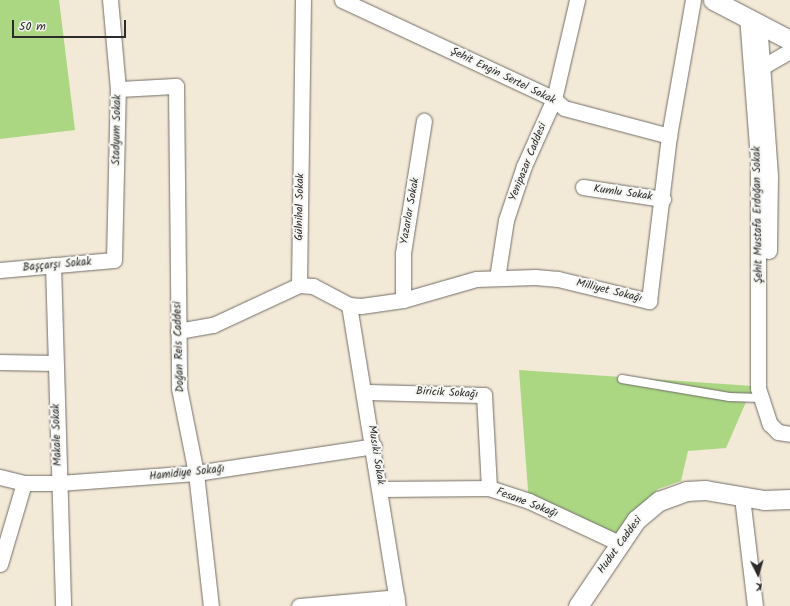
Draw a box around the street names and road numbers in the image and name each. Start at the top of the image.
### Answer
street label: Şehit Engin Sertel Sokak [448,45,558,107]
street label: Stadyum Sokak [110,95,124,165]
street label: Yenipazar Caddesi [506,121,550,203]
street label: Şehit Mustafa Erdoğan Sokak [750,146,766,284]
street label: Gülnihal Sokak [293,173,307,241]
street label: Yazarlar Sokak [398,177,422,245]
street label: Kumlu Sokak [593,182,653,204]
street label: Başçarşı Sokak [22,255,92,275]
street label: Milliyet Sokağı [575,276,643,306]
street label: Doğan Reis Caddesi [171,301,187,393]
street label: Biricik Sokağı [416,385,478,401]
street label: Makale Sokak [49,404,65,466]
street label: Musıki Sokak [365,424,387,486]
street label: Hamidiye Sokağı [149,462,225,484]
street label: Fesane Sokağı [494,485,560,521]
street label: Hudut Caddesi [595,514,645,576]

